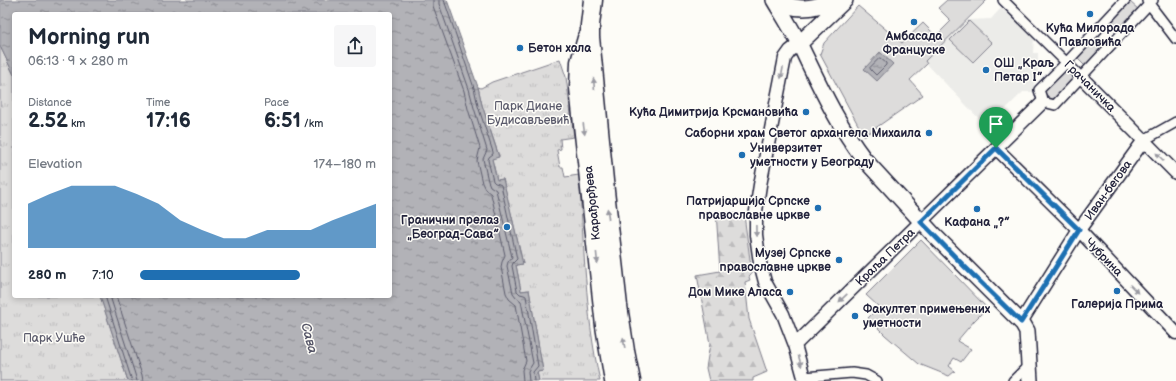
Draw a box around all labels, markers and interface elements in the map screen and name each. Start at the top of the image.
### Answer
marker: Кућа Милорада Павловића [1085,9,1095,19]
marker: Амбасада Француске [909,17,919,27]
place label: Кућа Милорада Павловића [1046,21,1135,50]
text: Morning run [28,24,150,51]
button: share [334,25,376,67]
place label: Амбасада Француске [883,29,946,58]
place label: Бетон хала [528,41,592,56]
marker: Бетон хала [515,43,525,53]
text: 06:13 · 9 × 280 m [28,53,128,69]
place label: ОШ „Краљ Петар I” [994,56,1054,85]
street label: Грачаничка [1061,57,1119,115]
marker: ОШ „Краљ Петар I” [981,65,991,75]
one-way arrow [779,67,785,79]
one-way arrow [591,78,598,90]
text: Distance [28,96,72,109]
text: Time [146,96,170,109]
text: Pace [264,96,289,109]
park label: Парк Диане Будисављевић [487,99,569,128]
place label: Кућа Димитрија Крсмановића [629,105,799,120]
marker: Кућа Димитрија Крсмановића [801,107,811,117]
pin [979,107,1013,148]
text: 2.52 [28,109,68,133]
text: 17:16 [146,109,191,133]
text: 6:51 [264,109,301,133]
icon: arrive [985,113,1007,135]
text: km [68,117,85,130]
text: /km [301,117,323,130]
one-way arrow [581,123,587,135]
place label: Саборни храм Светог архангела Михаила [685,126,922,141]
marker: Саборни храм Светог архангела Михаила [924,128,934,138]
place label: Универзитет уметности у Београду [750,141,874,170]
marker: Универзитет уметности у Београду [737,150,747,160]
one-way arrow [1155,152,1165,161]
text: Elevation [28,156,82,172]
text: 174–180 m [314,156,376,172]
street label: Иван-бегова [1082,157,1135,223]
street label: Карађорђева [581,165,604,241]
place label: Патријаршија Српске православне цркве [686,194,810,223]
marker: Патријаршија Српске православне цркве [813,203,823,213]
marker: Кафана „?” [972,204,982,214]
one-way arrow [604,208,611,220]
place label: Гранични прелаз „Београд-Сава” [401,213,499,242]
place label: Кафана „?” [944,215,1010,230]
marker: Гранични прелаз „Београд-Сава” [502,222,512,232]
one-way arrow [753,225,759,238]
street label: Краља Петра [852,225,918,289]
street label: Чубрина [1082,235,1126,280]
place label: Музеј Српске православне цркве [720,246,831,275]
one-way arrow [594,252,601,264]
marker: Музеј Српске православне цркве [834,255,844,265]
text: 280 m [28,267,66,283]
text: 7:10 [92,267,114,283]
one-way arrow [1130,284,1139,294]
place label: Дом Мике Аласа [688,285,783,300]
marker: Галерија Прима [1112,286,1122,296]
marker: Дом Мике Аласа [785,287,795,297]
one-way arrow [838,293,848,303]
place label: Галерија Прима [1071,297,1164,312]
place label: Факултет примењених уметности [863,302,991,331]
marker: Факултет примењених уметности [850,311,860,321]
water label: Сава [297,321,321,356]
park label: Парк Ушће [23,331,85,346]
one-way arrow [620,337,626,349]
one-way arrow [797,355,803,367]

